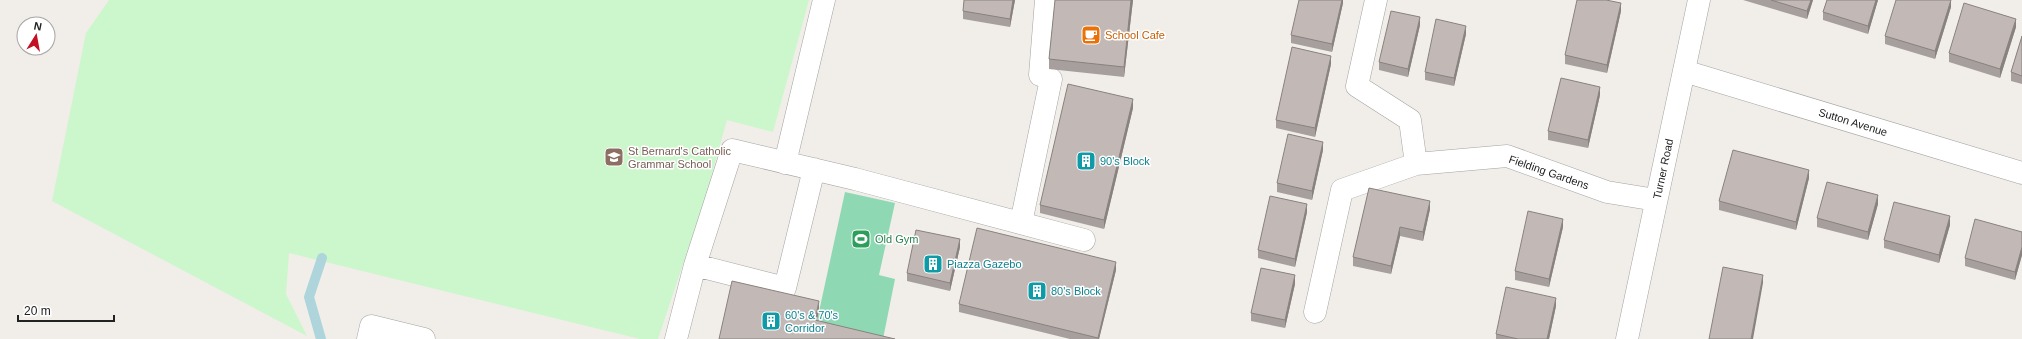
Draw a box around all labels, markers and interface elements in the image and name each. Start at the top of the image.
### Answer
north arrow [16,16,56,56]
text: N [33,20,43,33]
cafe icon: School Cafe [1080,24,1102,46]
place label: School Cafe [1105,29,1165,41]
street label: Sutton Avenue [1817,106,1889,138]
street label: Turner Road [1651,138,1675,200]
place label: St Bernard's Catholic Grammar School [628,145,731,170]
school or university icon: St Bernard's Catholic Grammar School [603,146,625,168]
building icon: 90's Block [1075,150,1097,172]
street label: Fielding Gardens [1507,153,1591,191]
place label: 90's Block [1100,155,1150,167]
sports icon: Old Gym [850,228,872,250]
place label: Old Gym [875,233,918,245]
building icon: Piazza Gazebo [922,253,944,275]
place label: Piazza Gazebo [947,258,1022,270]
building icon: 80's Block [1026,280,1048,302]
place label: 80's Block [1051,285,1101,297]
scale bar [18,297,114,323]
text: 20 m [24,304,51,318]
place label: 60's & 70's Corridor [785,309,839,334]
building icon: 60's & 70's Corridor [760,310,782,332]

